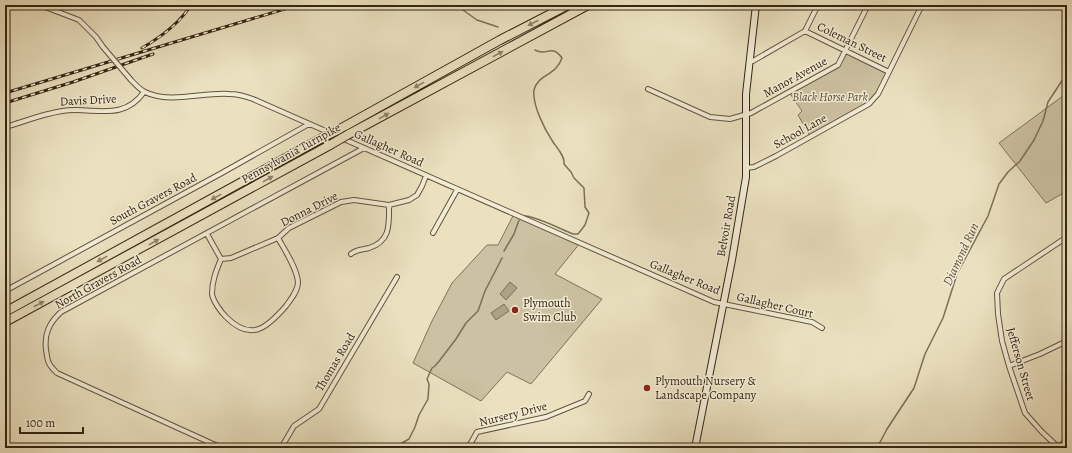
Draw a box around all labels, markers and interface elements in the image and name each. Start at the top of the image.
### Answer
street label: Coleman Street [815,18,890,66]
one-way arrow [528,20,539,26]
one-way arrow [492,50,504,57]
street label: Manor Avenue [760,53,830,101]
one-way arrow [413,81,425,88]
park label: Black Horse Park [792,89,868,105]
street label: Davis Drive [59,91,117,109]
street label: School Lane [771,110,829,152]
one-way arrow [378,112,389,119]
street label: Pennsylvania Turnpike [239,119,343,187]
street label: Gallagher Road [352,126,427,171]
street label: South Gravers Road [107,169,200,229]
one-way arrow [262,176,273,182]
street label: Donna Drive [278,188,340,230]
one-way arrow [210,193,222,200]
street label: Belvoir Road [713,194,739,258]
water label: Diamond Run [938,220,982,288]
one-way arrow [148,238,159,245]
street label: North Gravers Road [52,251,145,312]
one-way arrow [96,256,108,262]
street label: Gallagher Road [647,256,723,299]
street label: Gallagher Court [735,288,815,322]
place label: Plymouth Swim Club [523,295,576,325]
one-way arrow [34,300,45,307]
marker: Plymouth Swim Club [510,305,520,315]
street label: Jefferson Street [1003,326,1039,402]
street label: Thomas Road [311,329,359,394]
place label: Plymouth Nursery & Landscape Company [655,373,757,403]
marker: Plymouth Nursery & Landscape Company [642,383,652,393]
street label: Nursery Drive [477,398,549,430]
scale bar [20,409,83,435]
text: 100 m [26,415,55,431]

